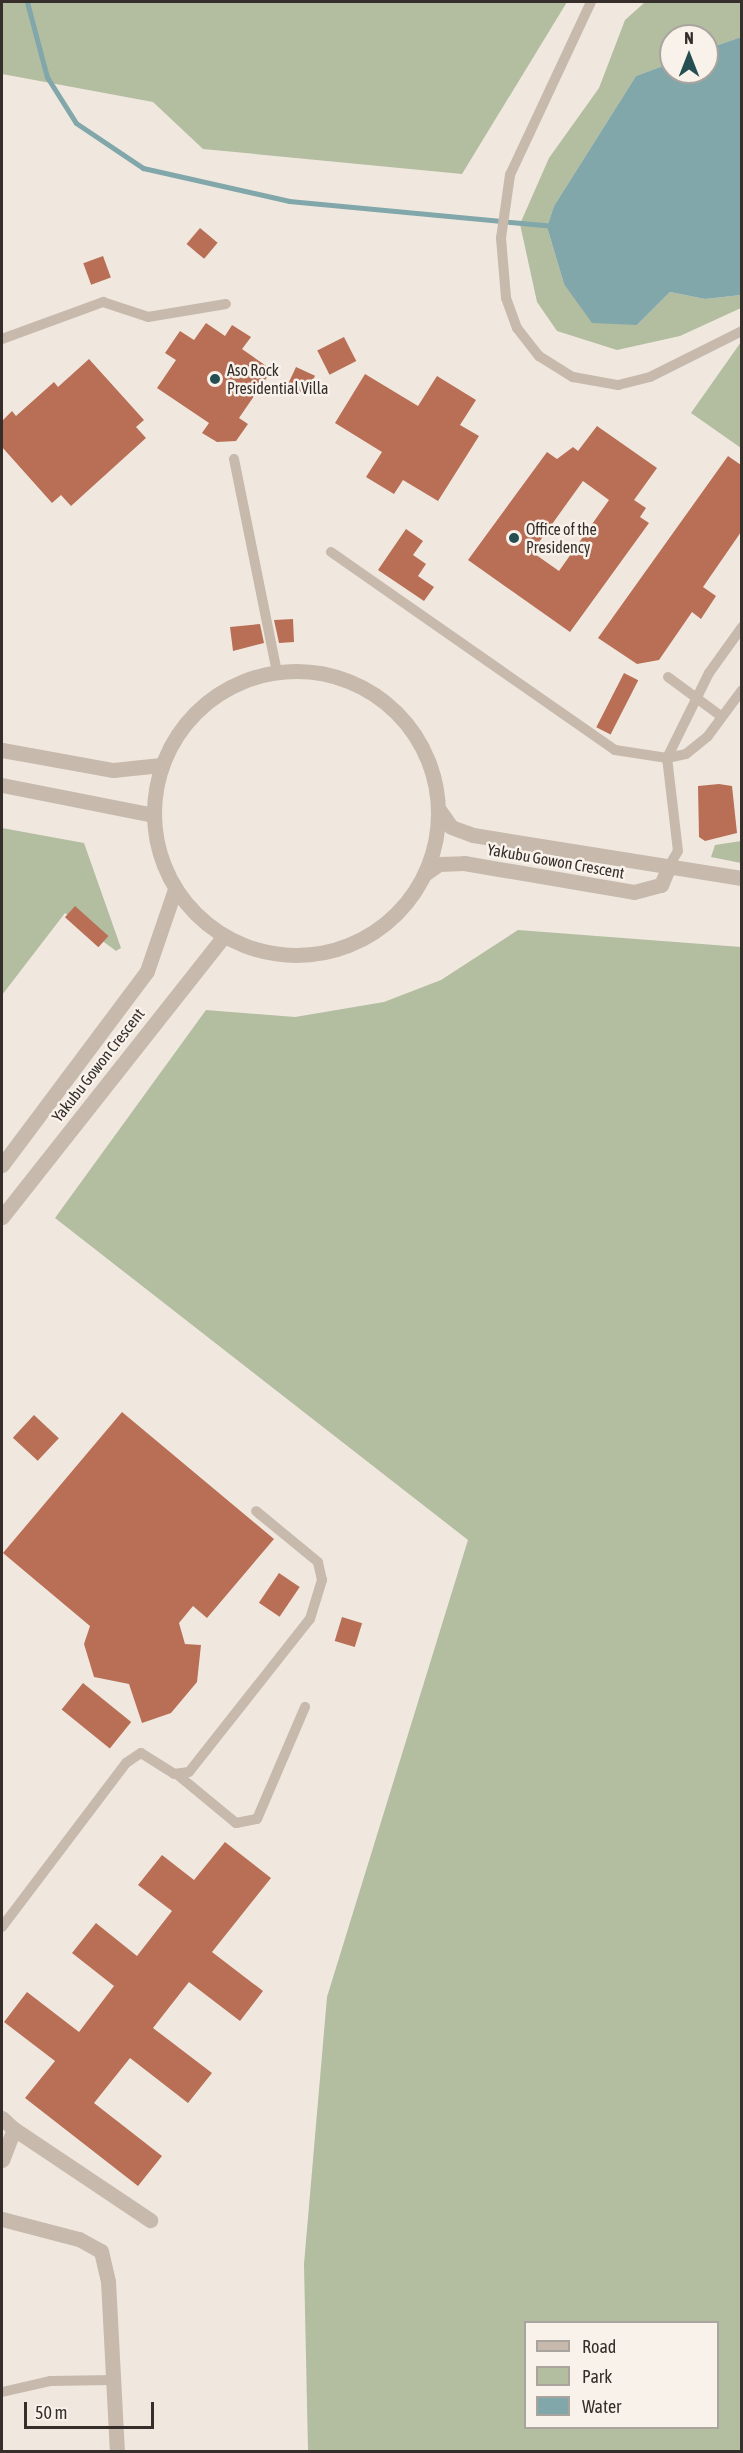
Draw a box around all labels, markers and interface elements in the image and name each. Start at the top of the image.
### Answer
north arrow [659,24,719,84]
text: N [684,29,694,47]
place label: Aso Rock Presidential Villa [227,360,328,398]
marker: Aso Rock Presidential Villa [208,372,222,386]
place label: Office of the Presidency [526,519,597,557]
marker: Office of the Presidency [507,531,521,545]
street label: Yakubu Gowon Crescent [486,839,626,883]
street label: Yakubu Gowon Crescent [48,1004,148,1126]
legend [524,2321,719,2429]
text: Road [582,2336,616,2357]
text: Park [582,2366,612,2387]
scale bar [27,2390,158,2428]
text: Water [582,2396,621,2417]
text: 50 m [35,2402,67,2423]

